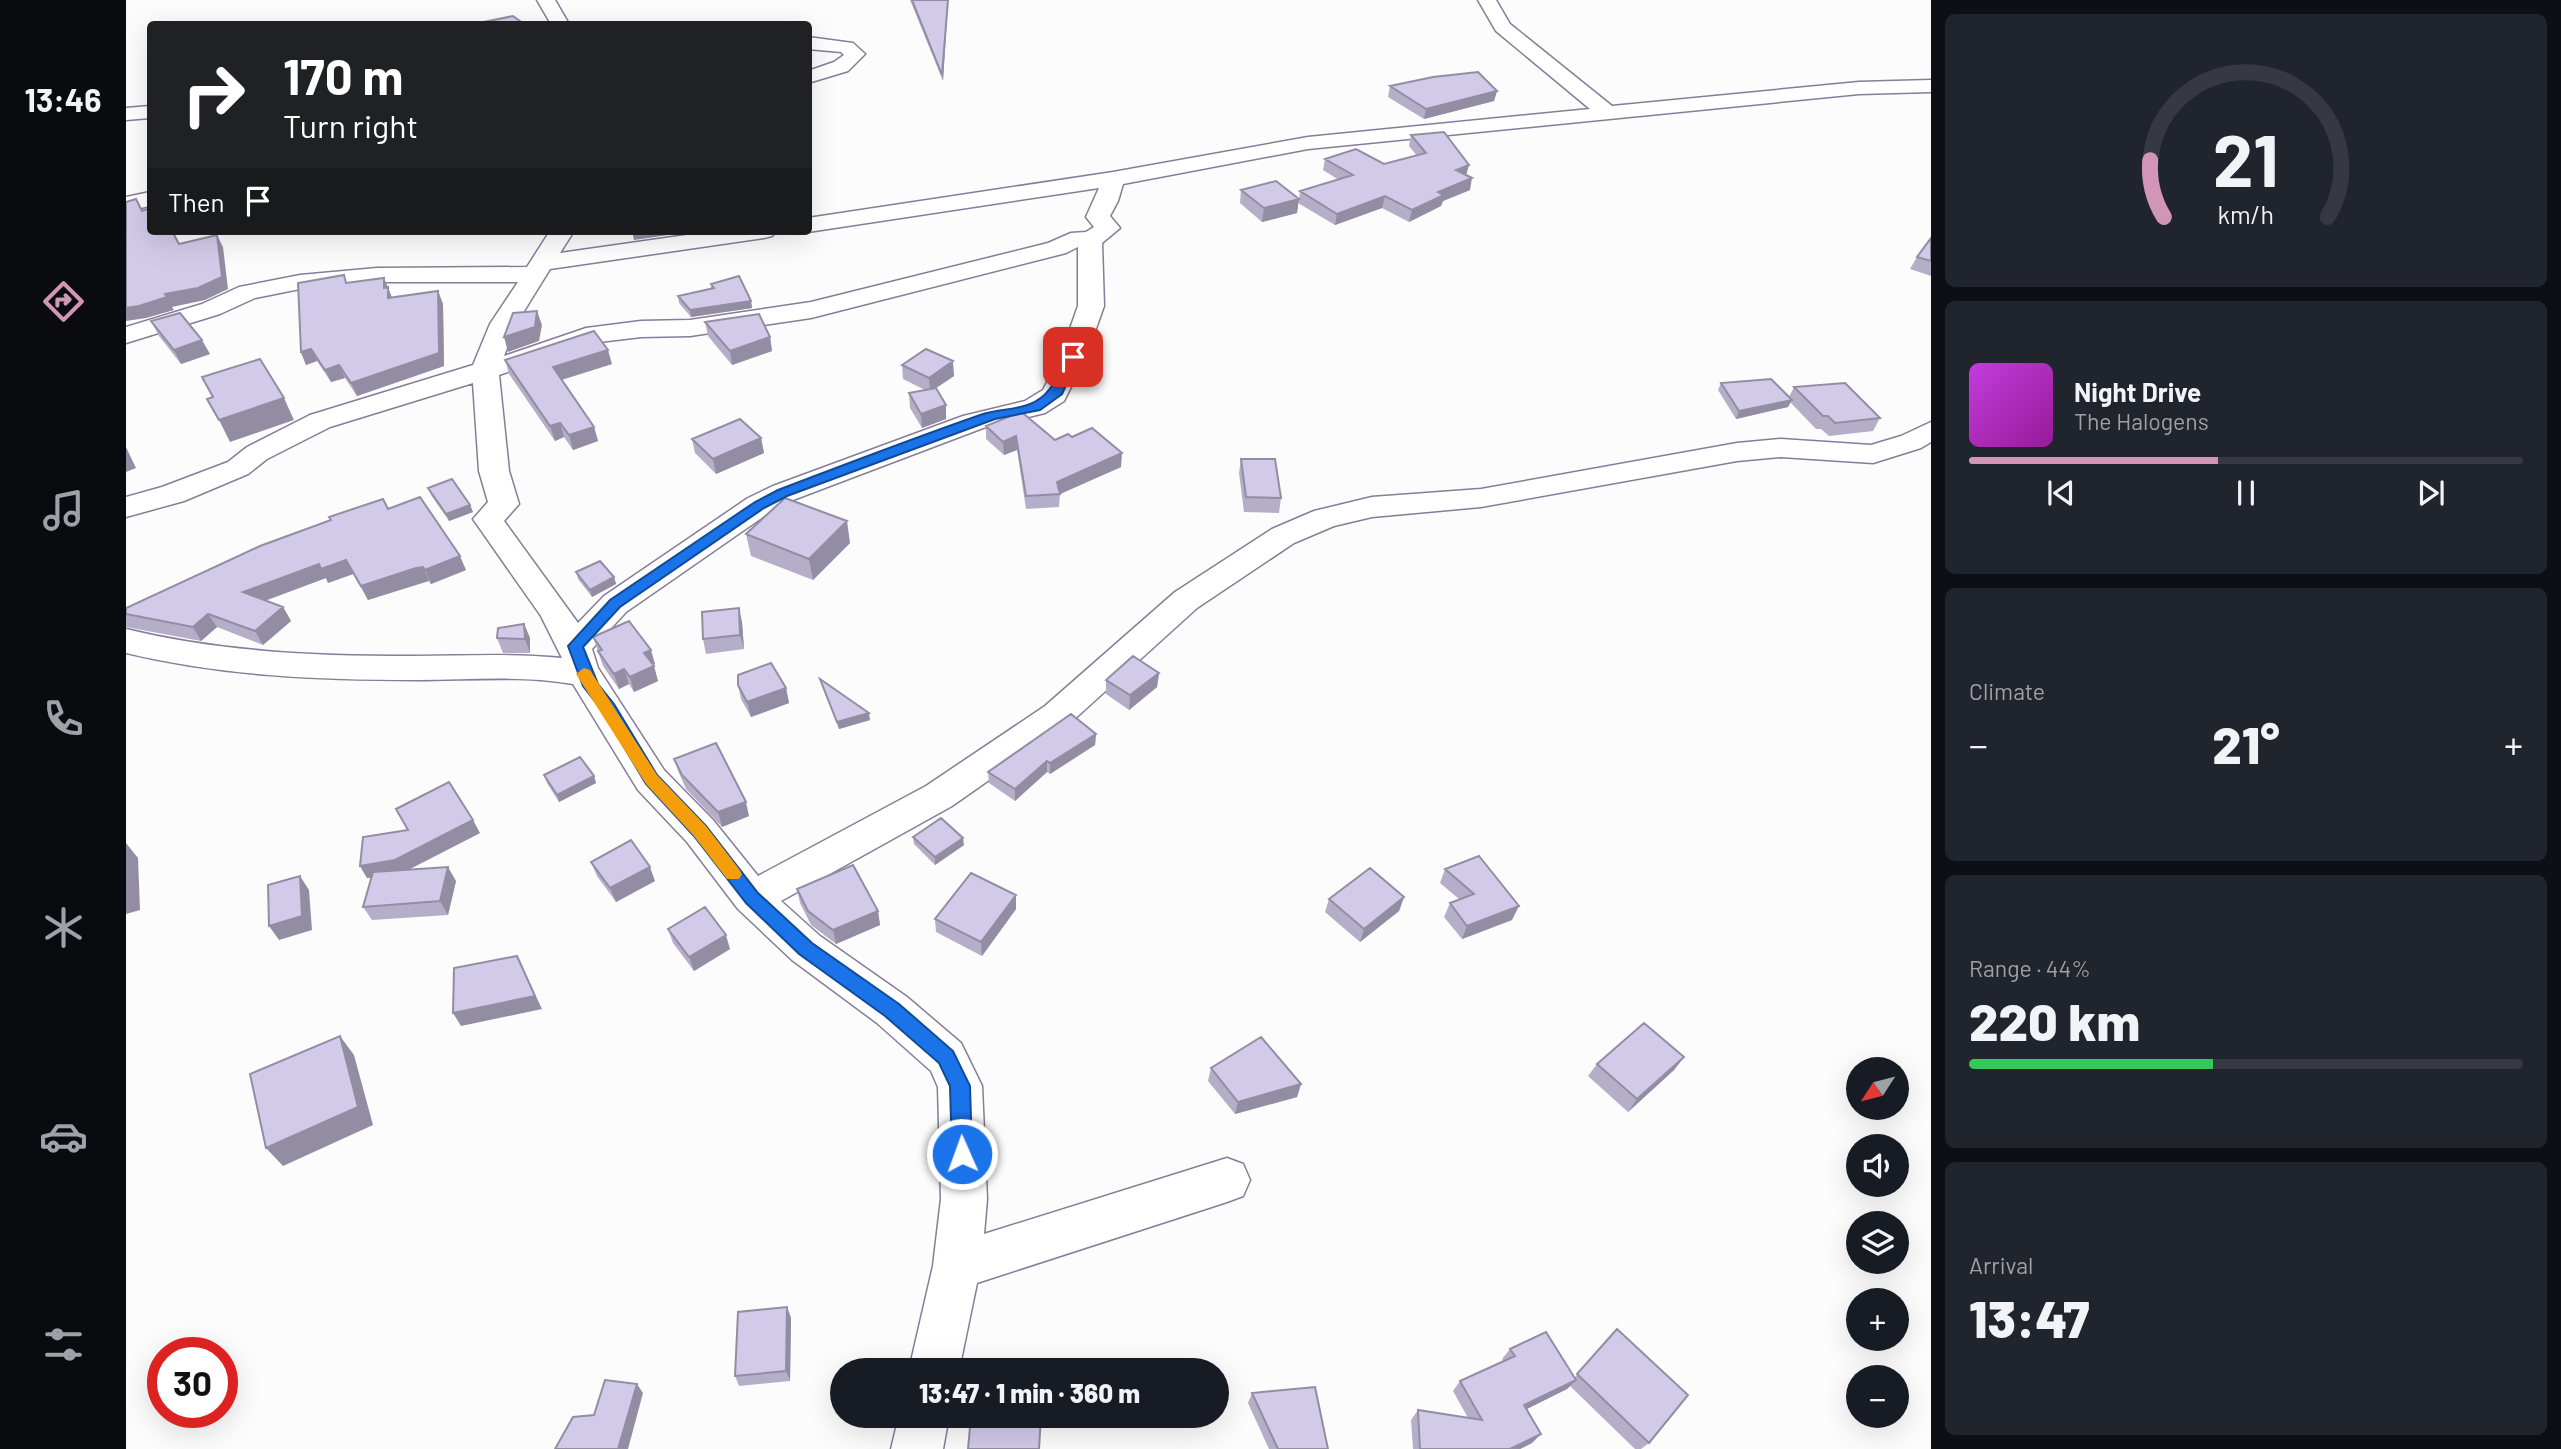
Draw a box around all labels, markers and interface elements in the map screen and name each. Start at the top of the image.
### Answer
text: 170 m [283,46,403,105]
icon: right [168,49,259,140]
text: 13:46 [25,80,101,118]
text: Turn right [283,106,418,144]
text: 21 [2213,114,2279,202]
icon: arrive [239,182,277,220]
text: Then [168,186,225,217]
text: km/h [2218,198,2274,228]
icon: directions [39,277,88,326]
pin [1043,327,1103,387]
icon: arrive [1054,338,1092,376]
text: Night Drive [2074,376,2201,407]
text: The Halogens [2074,407,2209,435]
icon: previous [2042,474,2080,512]
icon: pause [2227,474,2265,512]
icon: next [2412,474,2450,512]
icon: music [39,486,88,535]
text: Climate [1969,677,2045,705]
icon: phone [39,694,88,743]
text: 21° [2212,712,2280,774]
text: − [1969,721,1988,767]
text: + [2504,721,2523,767]
icon: climate [39,903,88,952]
text: Range · 44% [1969,954,2091,982]
text: 220 km [1969,989,2140,1051]
north arrow [1846,1057,1909,1120]
map controls [1846,1057,1909,1428]
icon: car [39,1112,88,1161]
position arrow [925,1117,999,1191]
button: sound [1846,1134,1909,1197]
button: layers [1846,1211,1909,1274]
text: Arrival [1969,1251,2033,1279]
text: 13:47 [1969,1286,2089,1348]
button: + [1846,1288,1909,1351]
icon: filters [39,1320,88,1369]
speed limit sign: 30 [147,1337,238,1428]
button: − [1846,1365,1909,1428]
text: 13:47 · 1 min · 360 m [919,1377,1140,1408]

